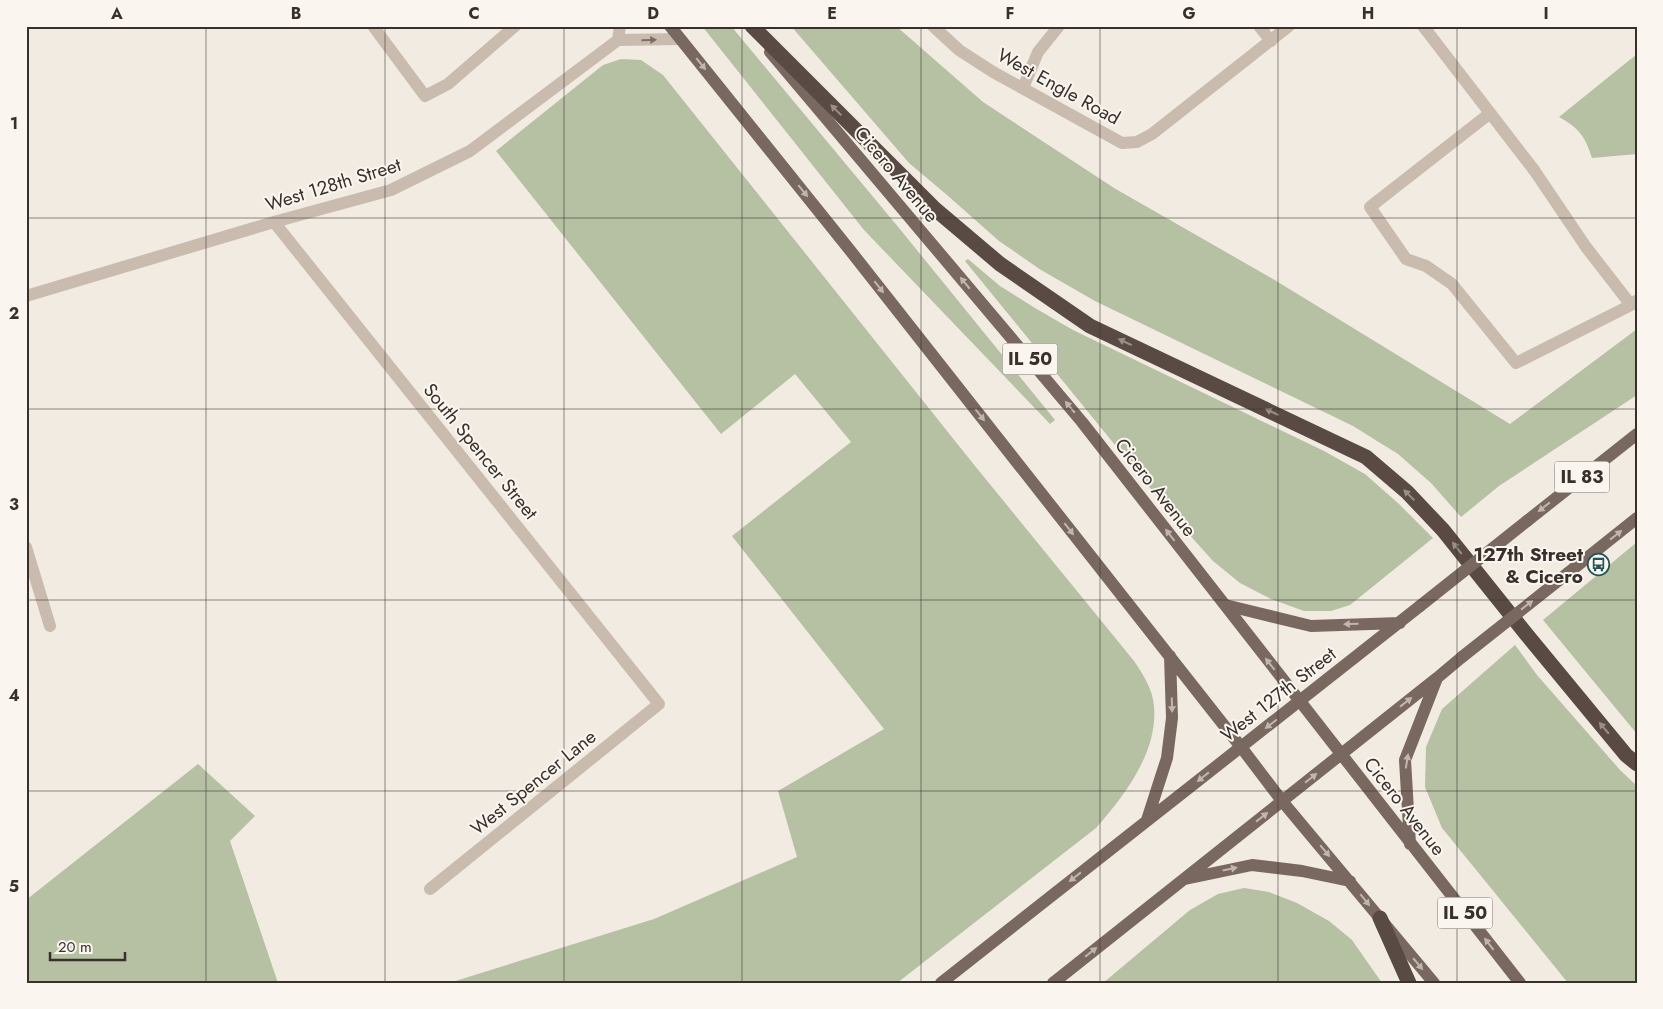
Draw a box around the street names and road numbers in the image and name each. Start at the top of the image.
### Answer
street label: West Engle Road [992,41,1125,131]
street label: Cicero Avenue [848,120,945,228]
street label: West 128th Street [262,151,405,218]
road number: IL 50 [1002,344,1058,374]
street label: South Spencer Street [417,377,544,526]
street label: Cicero Avenue [1109,432,1203,542]
road number: IL 83 [1554,462,1610,492]
street label: West 127th Street [1215,640,1342,748]
street label: West Spencer Lane [465,723,602,842]
street label: Cicero Avenue [1358,751,1452,861]
road number: IL 50 [1438,898,1492,928]

